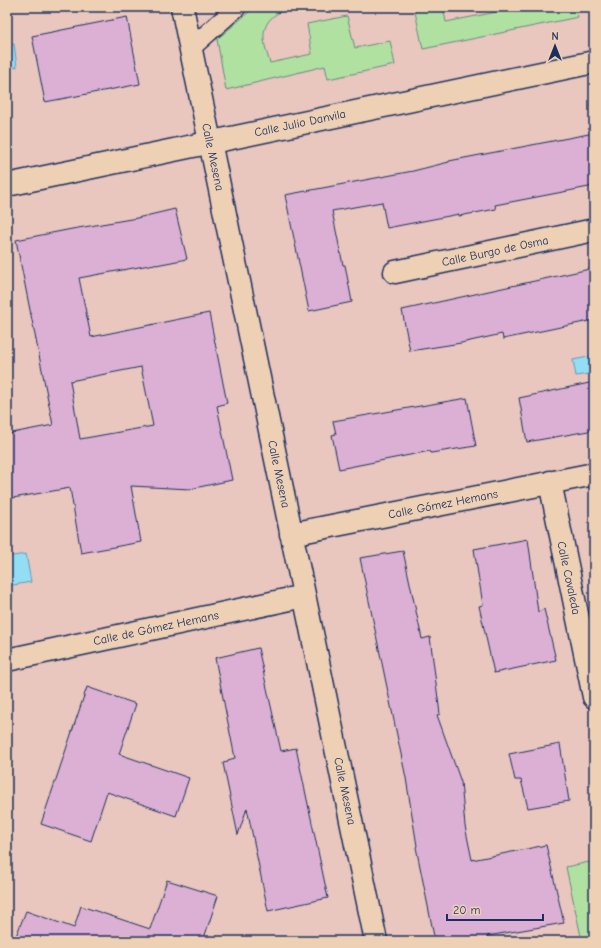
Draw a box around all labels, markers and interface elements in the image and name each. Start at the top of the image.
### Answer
north arrow [535,26,575,66]
text: N [551,30,559,43]
street label: Calle Julio Danvila [253,106,347,140]
street label: Calle Mesena [199,122,227,192]
street label: Calle Burgo de Osma [440,233,550,269]
street label: Calle Mesena [265,439,293,509]
street label: Calle Gómez Hemans [387,487,499,521]
street label: Calle Covaleda [554,540,584,616]
street label: Calle de Gómez Hemans [92,608,220,648]
street label: Calle Mesena [331,756,359,826]
scale bar [447,896,543,922]
text: 20 m [453,903,481,917]

